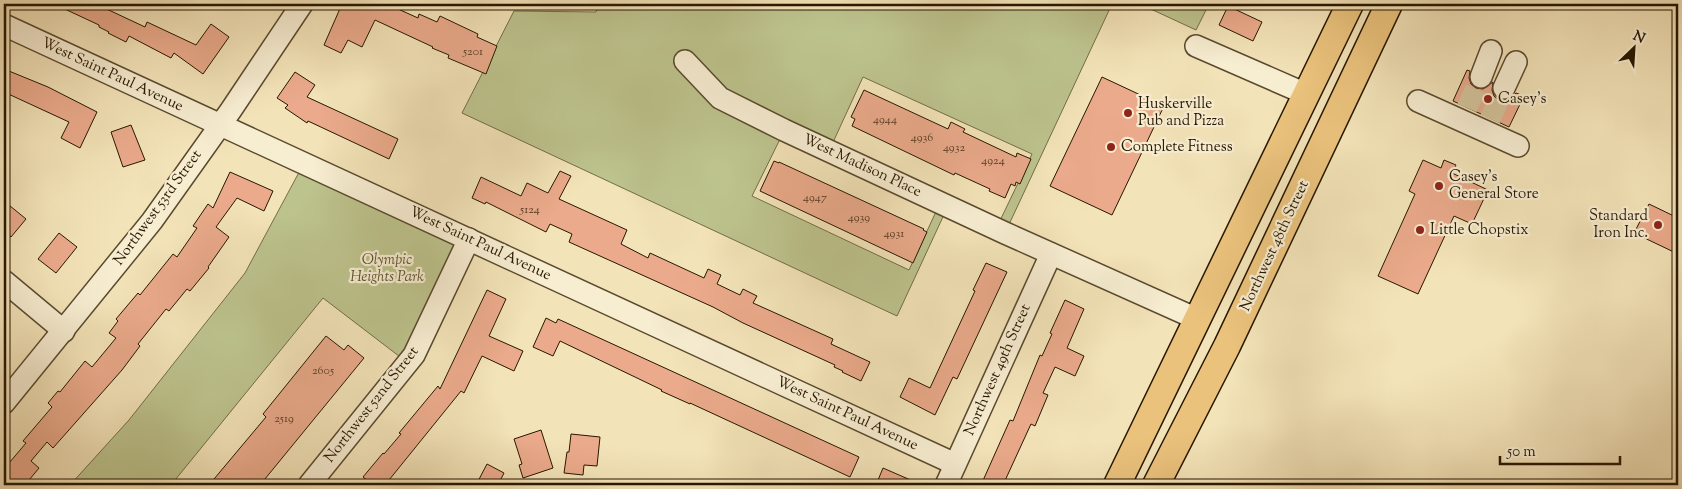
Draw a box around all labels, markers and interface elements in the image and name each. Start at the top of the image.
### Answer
north arrow [1610,22,1660,72]
text: N [1629,27,1648,49]
street label: West Saint Paul Avenue [37,33,187,117]
house number: 5201 [462,43,483,61]
place label: Casey's [1498,89,1546,110]
marker: Casey's [1482,93,1494,105]
place label: Huskerville Pub and Pizza [1138,94,1224,132]
marker: Huskerville Pub and Pizza [1122,107,1134,119]
house number: 4944 [873,111,897,129]
street label: West Madison Place [799,129,925,203]
house number: 4936 [911,129,933,147]
place label: Complete Fitness [1121,137,1233,158]
house number: 4932 [943,139,965,157]
marker: Complete Fitness [1105,141,1117,153]
street label: Northwest 53rd Street [109,146,207,270]
house number: 4924 [981,152,1005,170]
place label: Casey's General Store [1449,167,1539,205]
street label: Northwest 48th Street [1235,177,1315,315]
marker: Casey's General Store [1433,180,1445,192]
house number: 4947 [803,189,827,207]
house number: 5124 [519,201,540,219]
street label: West Saint Paul Avenue [405,202,555,286]
place label: Standard Iron Inc. [1589,206,1649,244]
house number: 4939 [848,209,870,227]
marker: Standard Iron Inc. [1652,219,1664,231]
place label: Little Chopstix [1430,220,1528,241]
marker: Little Chopstix [1414,224,1426,236]
house number: 4931 [884,225,904,243]
park label: Olympic Heights Park [350,250,424,288]
street label: Northwest 49th Street [960,301,1036,439]
street label: Northwest 52nd Street [320,342,424,468]
house number: 2605 [312,362,334,380]
street label: West Saint Paul Avenue [772,372,922,456]
house number: 2519 [274,410,294,428]
scale bar [1500,434,1620,466]
text: 50 m [1506,442,1536,463]

